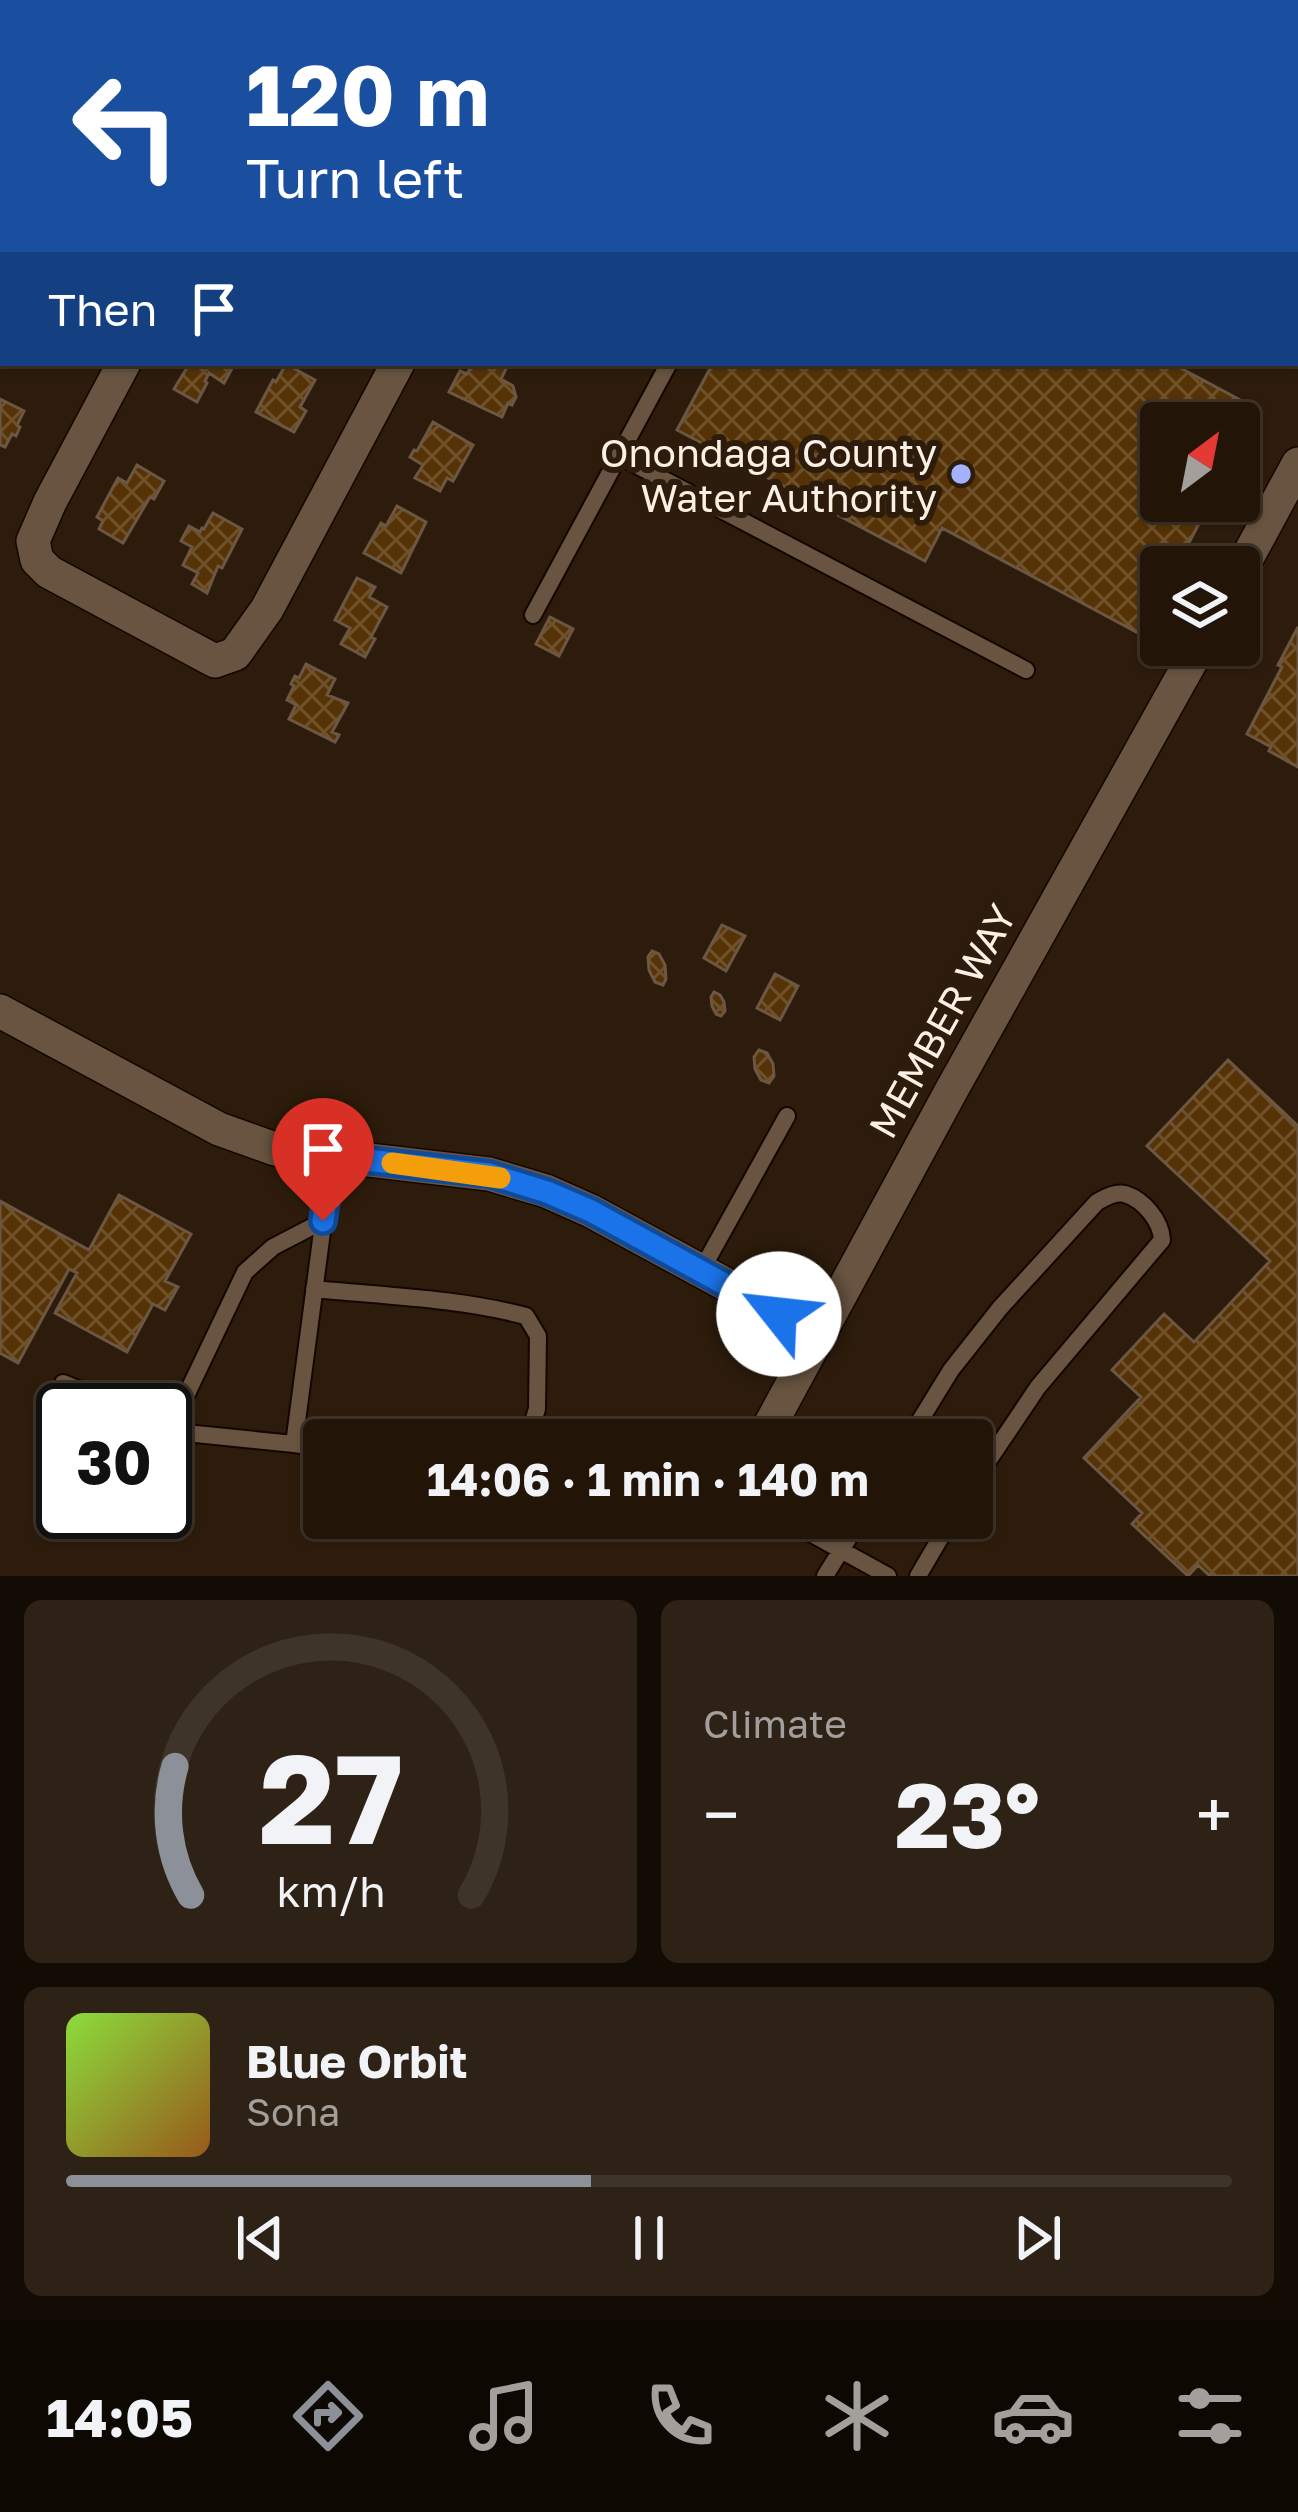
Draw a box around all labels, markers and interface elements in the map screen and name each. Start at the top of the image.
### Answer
text: 120 m [246,44,490,144]
icon: left [48,48,204,204]
text: Turn left [246,145,464,210]
icon: arrive [181,276,247,342]
text: Then [48,282,157,336]
north arrow [1140,402,1260,522]
map controls [1140,402,1260,666]
place label: Onondaga County Water Authority [600,429,937,521]
marker: Onondaga County Water Authority [948,461,974,487]
button: layers [1140,546,1260,666]
street label: MEMBER WAY [859,896,1025,1146]
pin [272,1098,374,1221]
icon: arrive [290,1116,356,1182]
position arrow [716,1251,842,1377]
speed limit sign: 30 [36,1383,192,1539]
text: 14:06 · 1 min · 140 m [427,1452,869,1506]
text: Climate [703,1700,847,1747]
text: 27 [258,1722,403,1871]
text: 23° [895,1760,1040,1868]
text: − [703,1774,739,1854]
text: + [1196,1774,1232,1854]
text: km/h [276,1864,385,1915]
text: Blue Orbit [246,2034,468,2088]
text: Sona [246,2088,340,2135]
icon: previous [227,2205,293,2271]
icon: pause [616,2205,682,2271]
icon: next [1005,2205,1071,2271]
icon: directions [286,2374,370,2458]
icon: music [462,2374,546,2458]
icon: phone [638,2374,722,2458]
icon: climate [815,2374,899,2458]
icon: car [991,2374,1075,2458]
icon: filters [1168,2374,1252,2458]
text: 14:05 [46,2384,193,2449]

